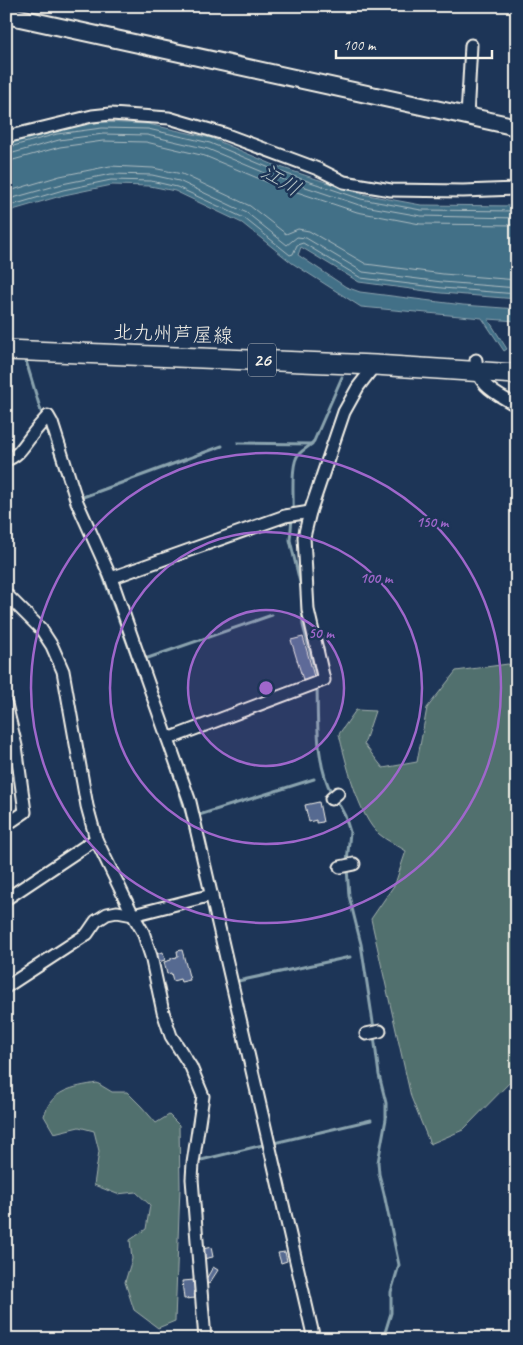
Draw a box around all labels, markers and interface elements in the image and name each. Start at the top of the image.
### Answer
scale bar [336,28,492,60]
text: 100 m [343,36,377,55]
water label: 江川 [256,158,306,202]
street label: 北九州芦屋線 [113,319,233,349]
road number: 26 [248,344,276,376]
text: 150 m [416,513,450,532]
text: 100 m [360,569,394,588]
text: 50 m [308,624,335,643]
centre of rings [257,679,275,697]

